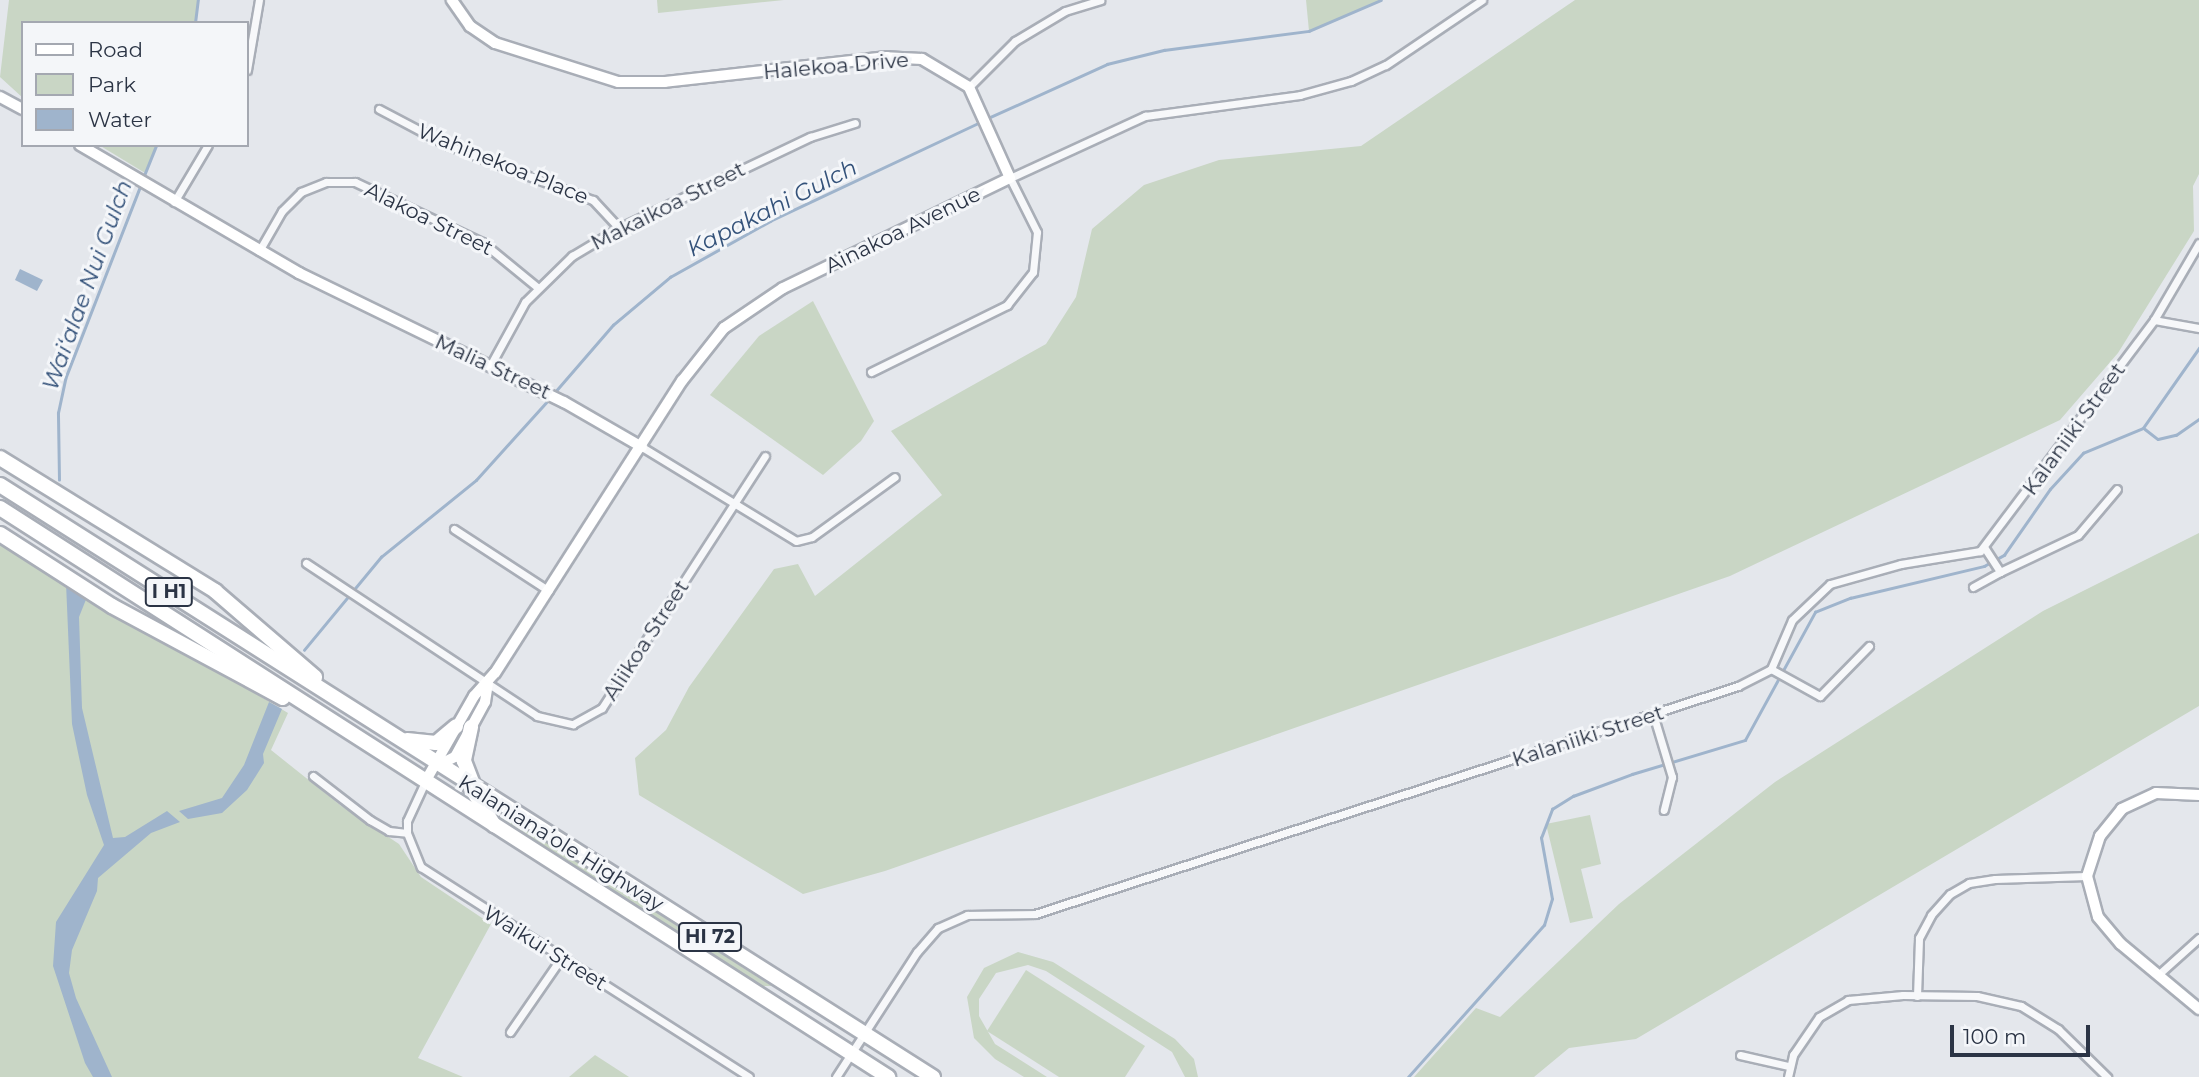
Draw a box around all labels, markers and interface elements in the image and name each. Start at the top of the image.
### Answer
legend [21,21,248,147]
text: Road [88,37,143,62]
street label: Halekoa Drive [762,47,910,85]
text: Park [88,72,136,97]
text: Water [88,107,152,132]
street label: Wahinekoa Place [414,118,592,210]
water label: Kapakahi Gulch [682,153,862,263]
street label: Makaikoa Street [587,156,749,256]
water label: Waiʻalae Nui Gulch [36,176,138,394]
street label: Alakoa Street [361,177,497,261]
street label: Ainakoa Avenue [821,181,985,279]
street label: Malia Street [431,329,555,405]
street label: Kalaniiki Street [2017,358,2131,500]
street label: Aliikoa Street [598,575,694,705]
road number: I H1 [144,576,194,608]
street label: Kalaniiki Street [1509,700,1667,772]
street label: Kalaniana’ole Highway [454,769,668,917]
street label: Waikui Street [478,900,612,996]
road number: HI 72 [677,922,743,953]
scale bar [1954,1010,2094,1054]
text: 100 m [1963,1024,2026,1049]

